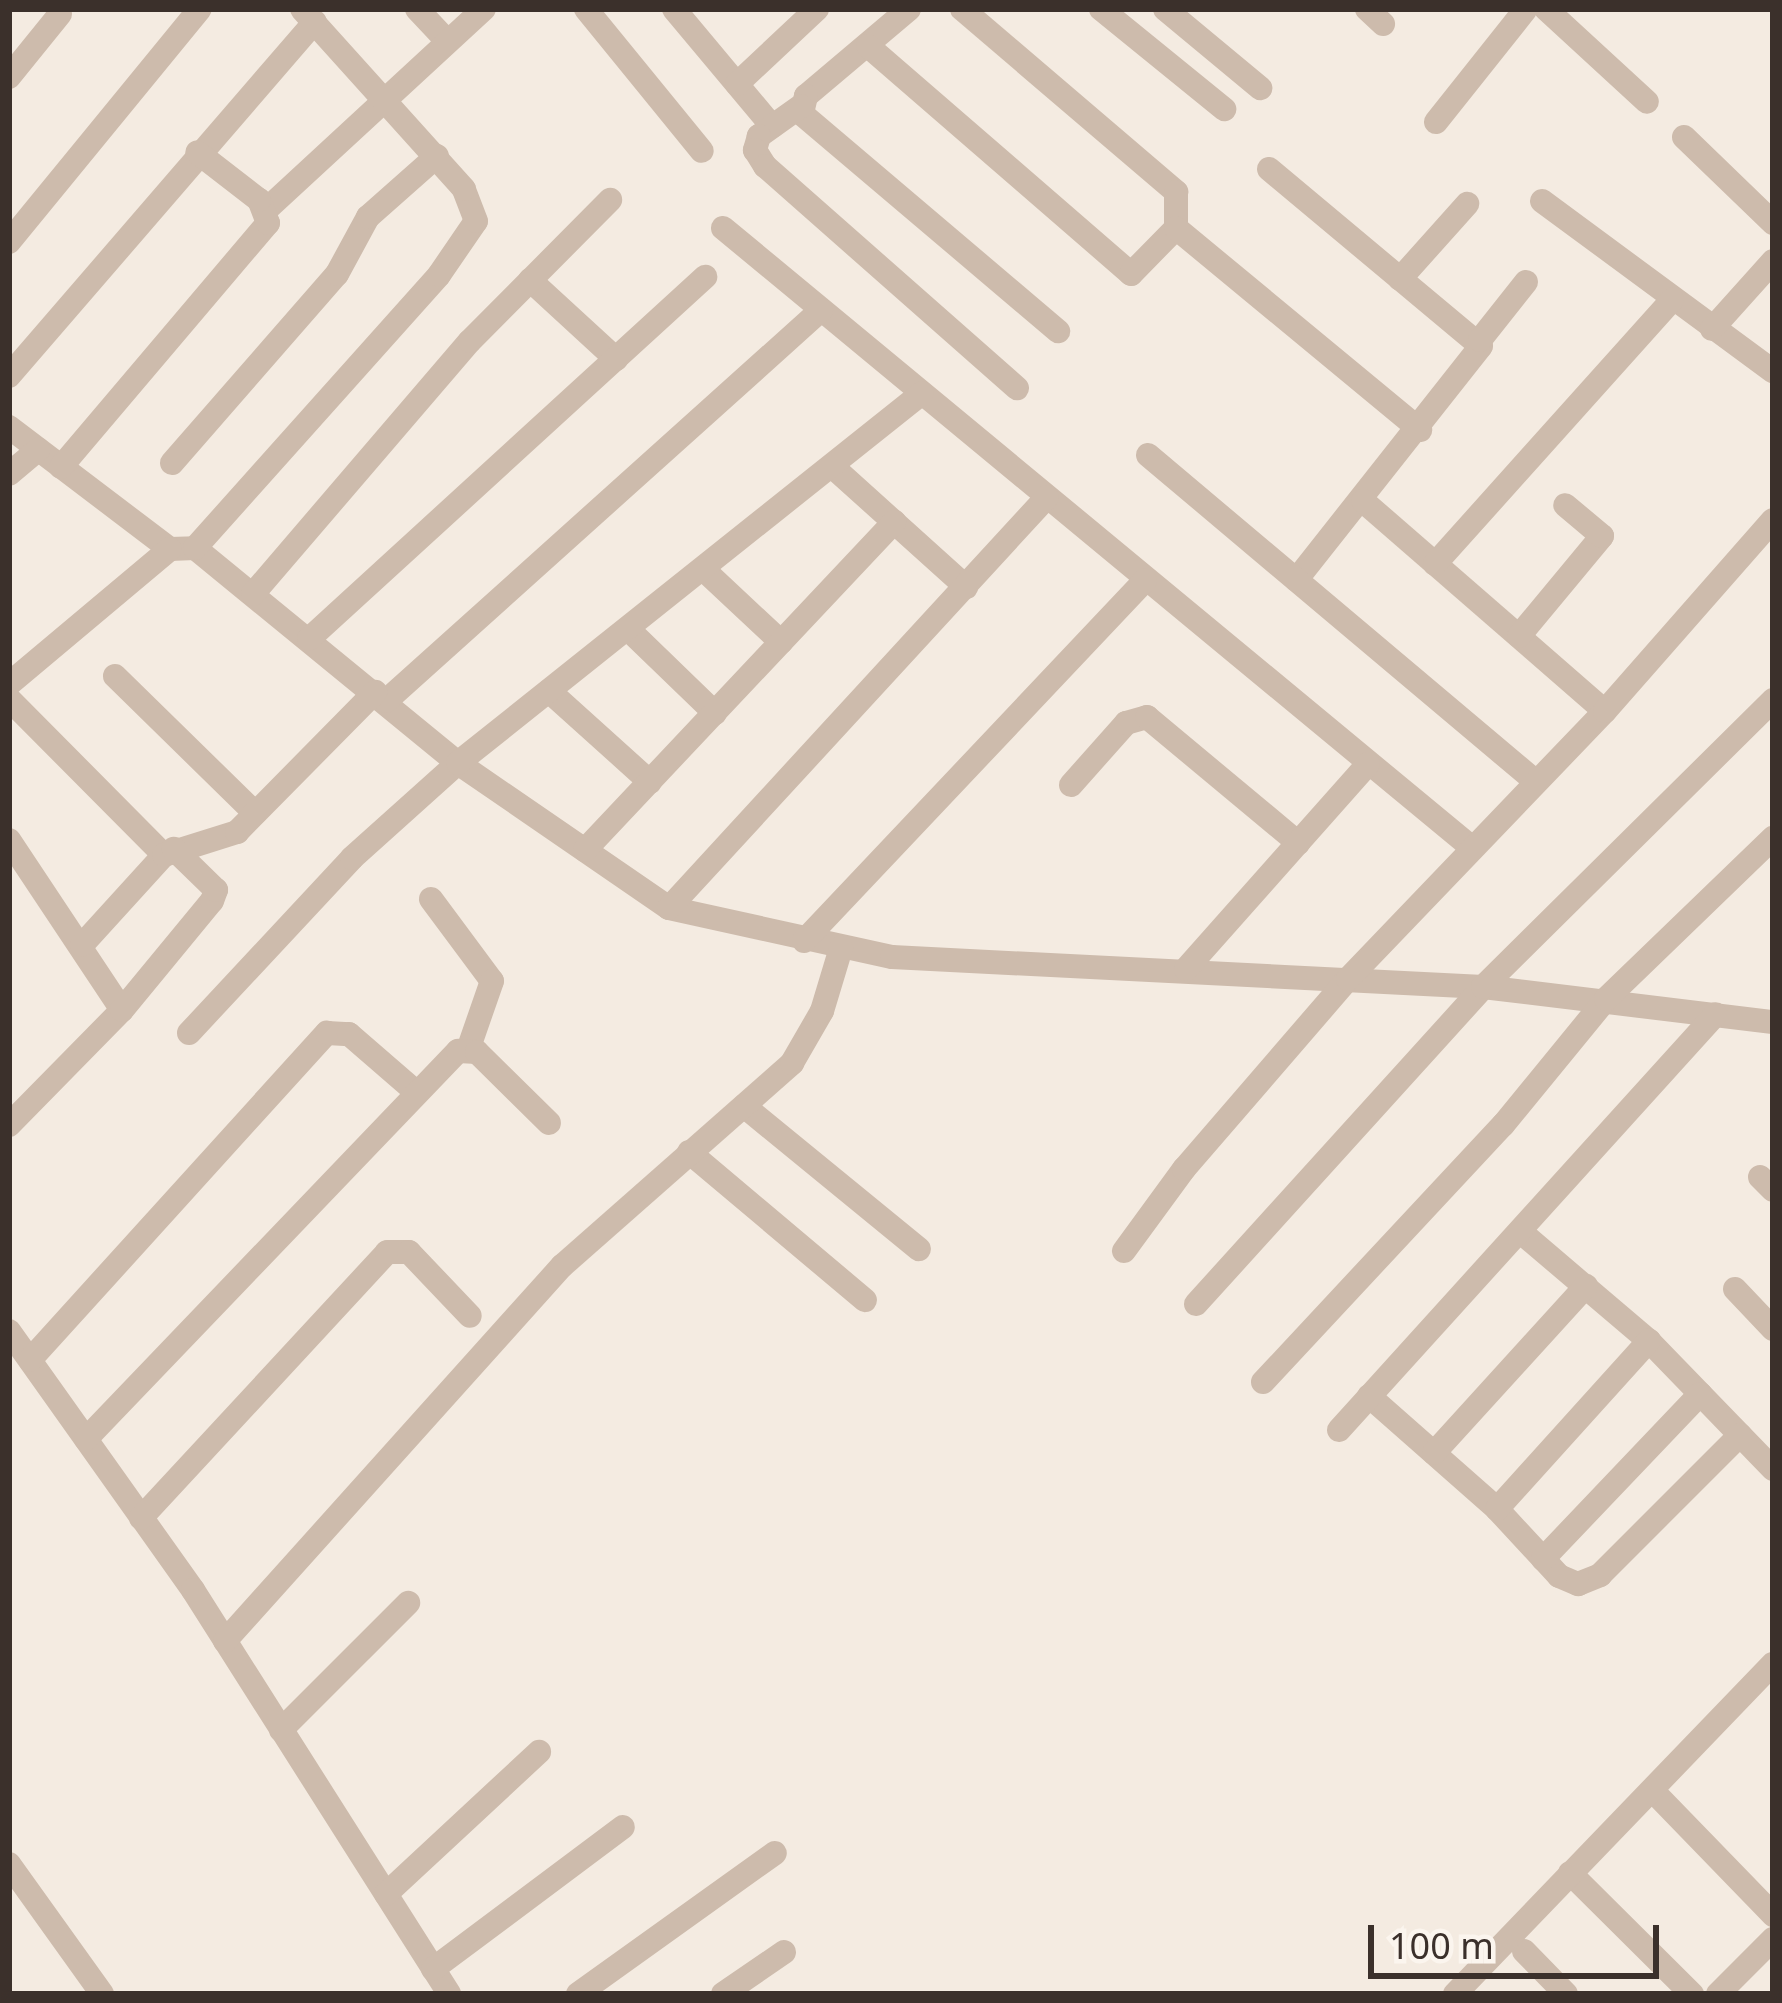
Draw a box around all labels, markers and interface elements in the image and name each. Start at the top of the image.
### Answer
scale bar [1374,1901,1665,1975]
text: 100 m [1389,1921,1494,1970]

